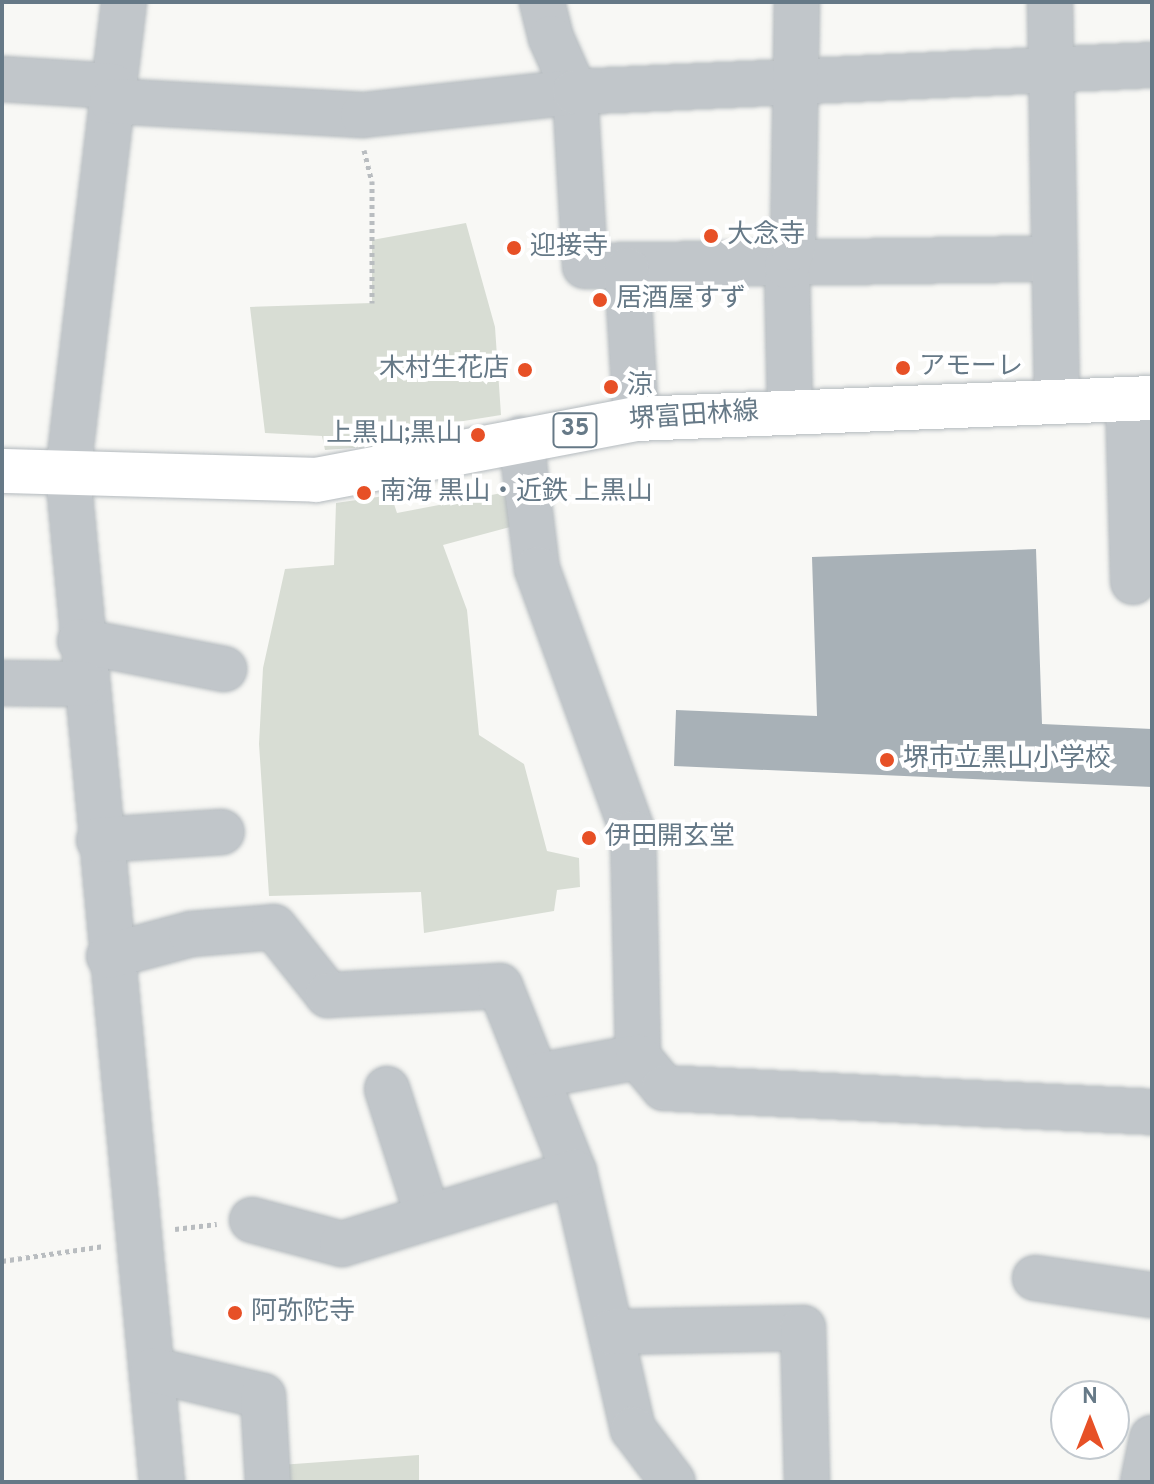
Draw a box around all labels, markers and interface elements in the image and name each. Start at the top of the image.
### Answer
place label: 大念寺 [727,220,805,252]
marker: 大念寺 [702,227,720,245]
place label: 迎接寺 [530,232,608,264]
marker: 迎接寺 [505,239,523,257]
place label: 居酒屋すず [616,284,746,316]
marker: 居酒屋すず [591,291,609,309]
place label: アモーレ [919,352,1023,384]
place label: 木村生花店 [379,354,509,386]
marker: アモーレ [894,359,912,377]
marker: 木村生花店 [516,361,534,379]
place label: 涼 [627,371,653,403]
marker: 涼 [602,378,620,396]
street label: 堺富田林線 [628,397,760,437]
road number: 35 [551,410,599,450]
place label: 上黒山;黒山 [326,419,462,451]
marker: 上黒山;黒山 [469,426,487,444]
place label: 南海 黒山・近鉄 上黒山 [380,477,652,509]
marker: 南海 黒山・近鉄 上黒山 [355,484,373,502]
place label: 堺市立黒山小学校 [903,744,1111,776]
marker: 堺市立黒山小学校 [878,751,896,769]
place label: 伊田開玄堂 [605,822,735,854]
marker: 伊田開玄堂 [580,829,598,847]
place label: 阿弥陀寺 [251,1297,355,1329]
marker: 阿弥陀寺 [226,1304,244,1322]
north arrow [1050,1380,1130,1460]
text: N [1082,1384,1098,1411]

